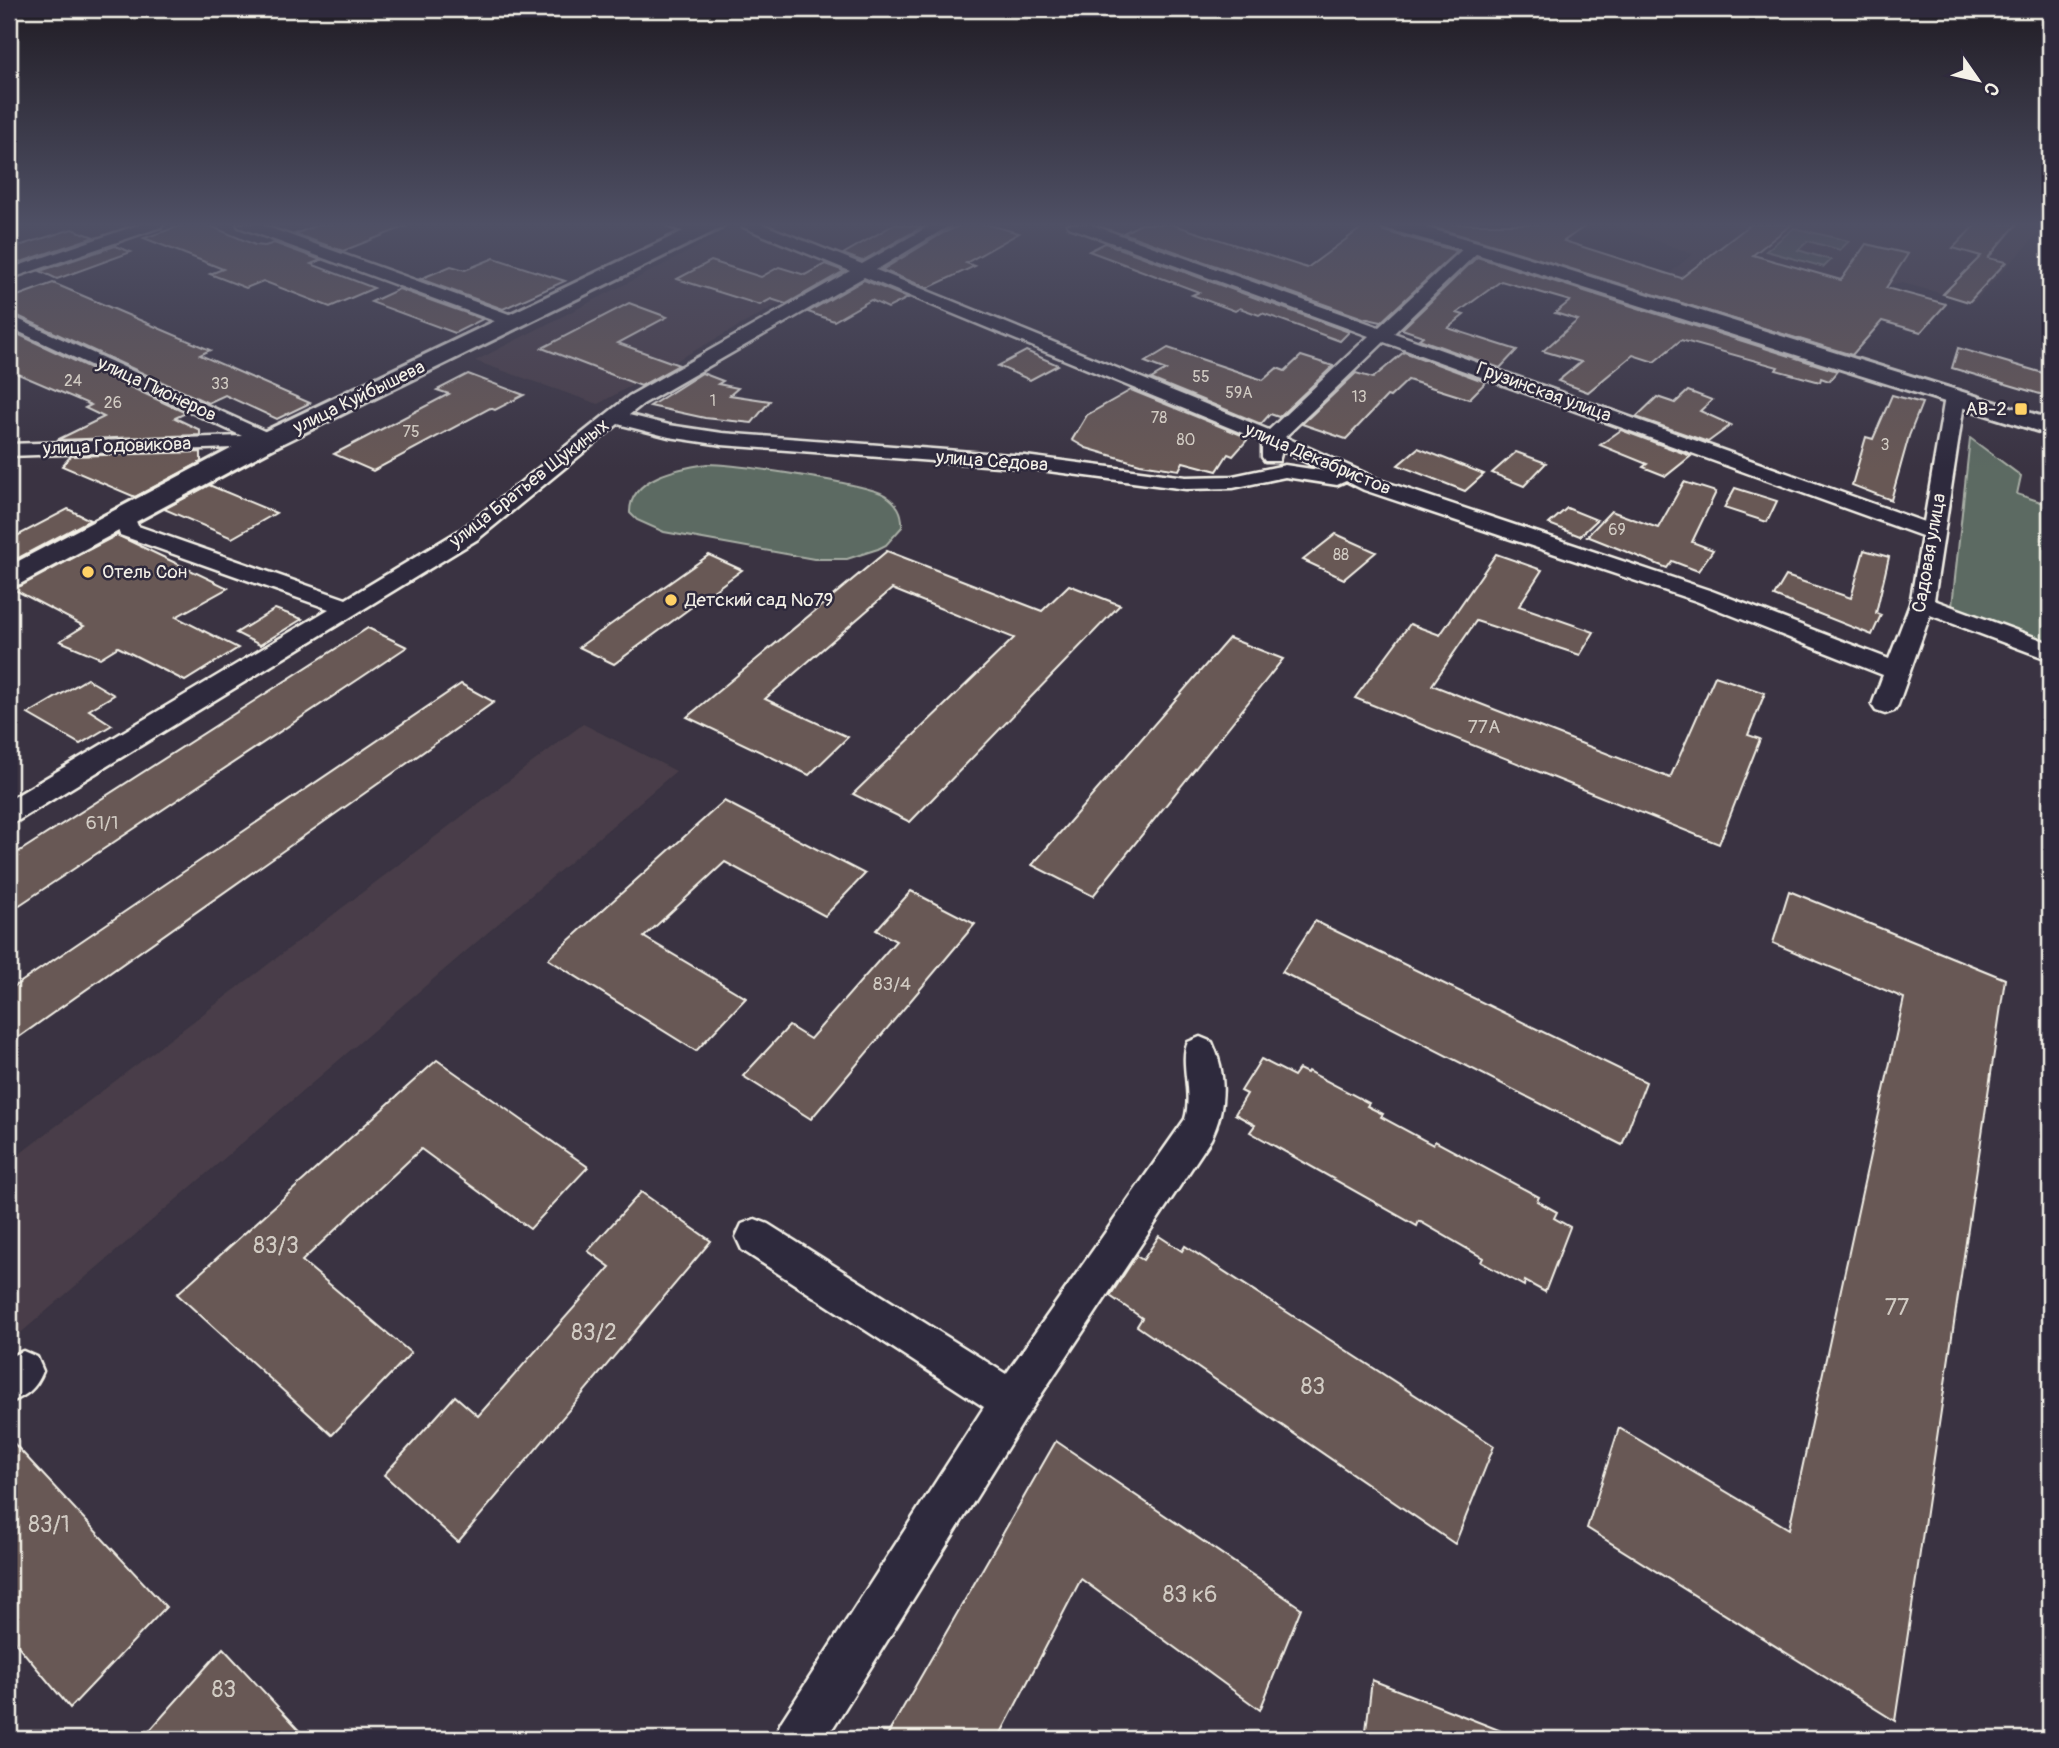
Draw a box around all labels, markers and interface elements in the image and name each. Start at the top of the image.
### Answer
north arrow [1944,46,2014,116]
text: С [1978,77,2004,101]
street label: улица Пионеров [93,350,220,427]
street label: улица Куйбышева [288,355,429,440]
street label: Грузинская улица [1473,356,1615,428]
house number: 55 [1192,367,1210,387]
house number: 24 [64,371,82,391]
house number: 33 [211,374,229,394]
house number: 59А [1225,383,1253,403]
house number: 13 [1351,387,1367,407]
house number: 1 [710,391,716,411]
house number: 26 [104,393,122,413]
place label: АВ-2 [1965,397,2007,421]
marker: АВ-2 [2013,401,2029,417]
house number: 78 [1151,408,1167,428]
street label: улица Братьев Щукиных [444,413,614,553]
street label: улица Декабристов [1240,417,1395,501]
house number: 75 [402,422,420,442]
house number: 80 [1177,430,1196,450]
street label: улица Годовикова [41,431,192,461]
house number: 3 [1881,435,1890,455]
street label: улица Седова [934,445,1049,477]
street label: Садовая улица [1907,491,1951,615]
house number: 69 [1608,520,1626,540]
house number: 88 [1333,545,1349,565]
place label: Отель Сон [102,560,187,584]
marker: Отель Сон [80,564,96,580]
place label: Детский сад №79 [684,588,833,612]
marker: Детский сад №79 [663,592,679,608]
house number: 77А [1468,715,1500,739]
house number: 61/1 [86,811,118,835]
house number: 83/4 [873,972,911,996]
house number: 83/3 [253,1231,299,1260]
house number: 77 [1885,1293,1909,1322]
house number: 83/2 [571,1318,617,1347]
house number: 83 [1301,1372,1325,1401]
house number: 83/1 [28,1510,70,1539]
house number: 83 к6 [1163,1580,1217,1609]
house number: 83 [212,1675,236,1704]

